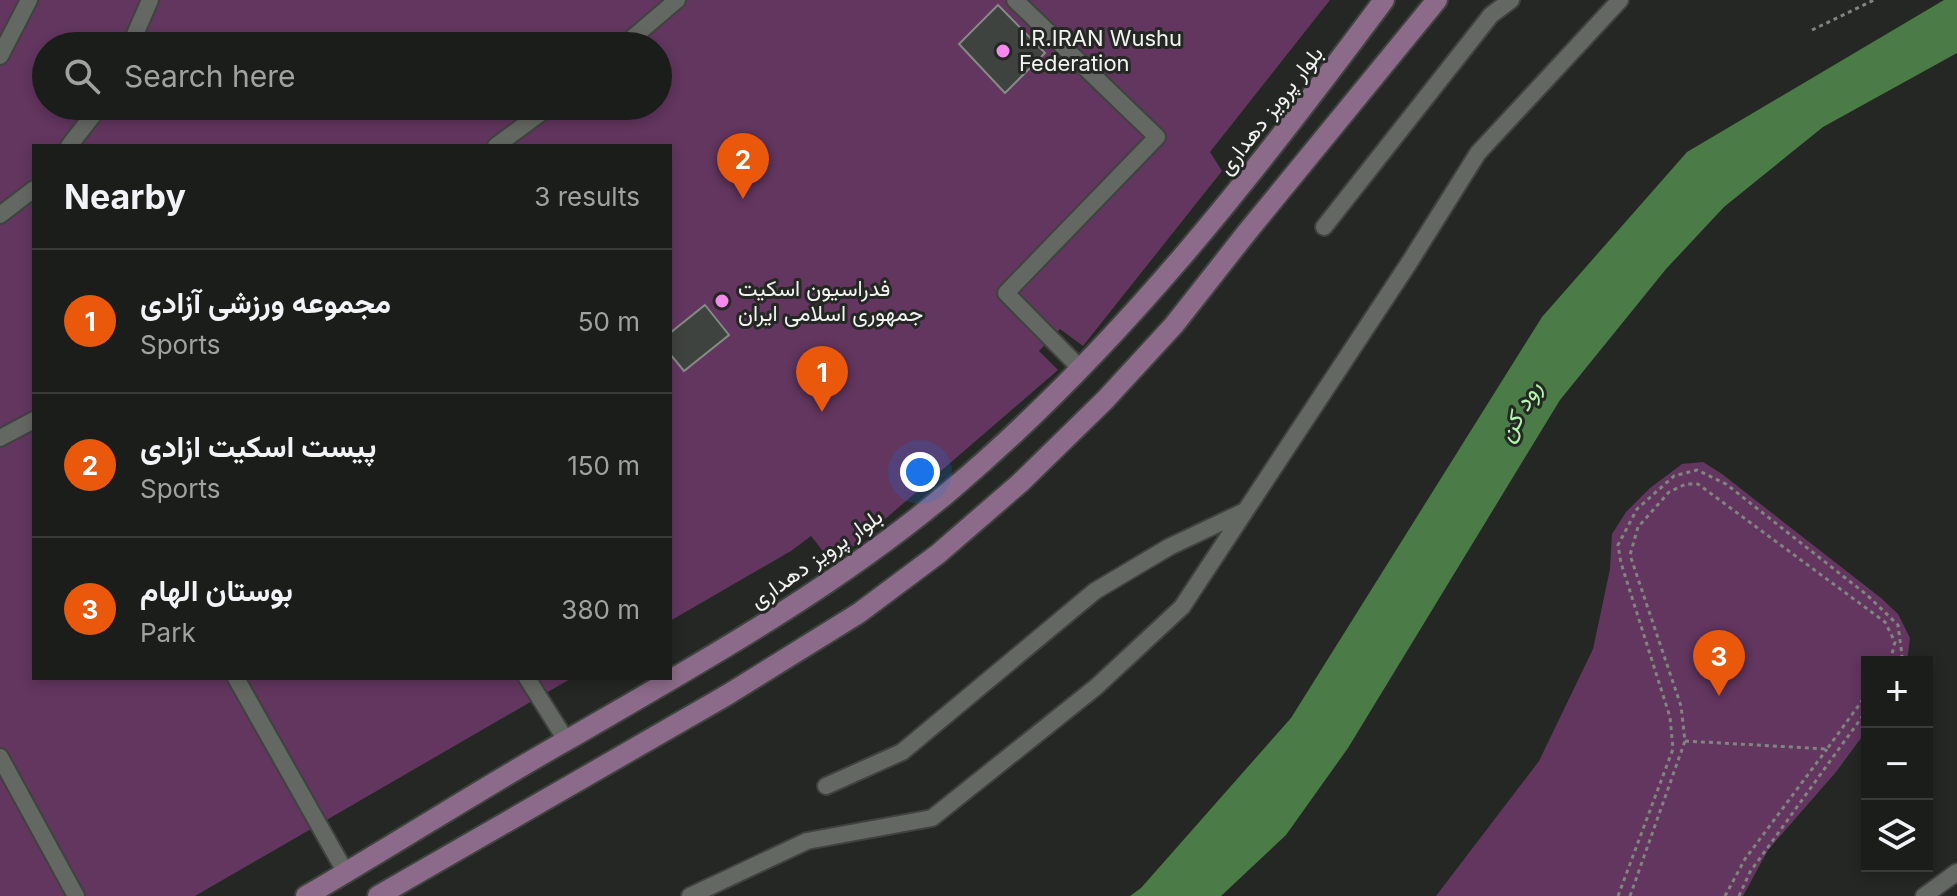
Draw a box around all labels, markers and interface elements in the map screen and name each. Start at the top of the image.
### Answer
place label: I.R.IRAN Wushu Federation [1019,25,1182,76]
search box [32,32,672,120]
street label: بلوار پرویز دهداری [1212,41,1330,181]
marker: I.R.IRAN Wushu Federation [994,42,1012,60]
icon: search [60,54,104,98]
text: Search here [124,58,296,94]
pin: 2 [717,133,769,199]
text: Nearby [64,176,186,217]
text: 3 results [534,181,640,212]
place label: فدراسیون اسکیت جمهوری اسلامی ایران [738,275,923,327]
text: مجموعه ورزشی آزادی [140,284,391,320]
marker: فدراسیون اسکیت جمهوری اسلامی ایران [713,292,731,310]
text: 1 [84,306,96,337]
text: 50 m [578,306,640,337]
text: Sports [140,329,220,360]
pin: 1 [796,346,848,412]
water label: رود کن [1491,376,1548,447]
text: پیست اسکیت ازادی [140,428,376,464]
text: 2 [82,450,98,481]
text: 150 m [567,450,640,481]
your location [900,452,940,492]
text: Sports [140,473,220,504]
street label: بلوار پرویز دهداری [745,503,888,615]
text: بوستان الهام [140,572,293,608]
text: 3 [82,594,98,625]
text: 380 m [561,594,640,625]
text: Park [140,617,196,648]
pin: 3 [1693,630,1745,696]
map controls [1861,656,1933,872]
button: + [1861,656,1933,728]
button: − [1861,728,1933,800]
button: layers [1861,800,1933,872]

